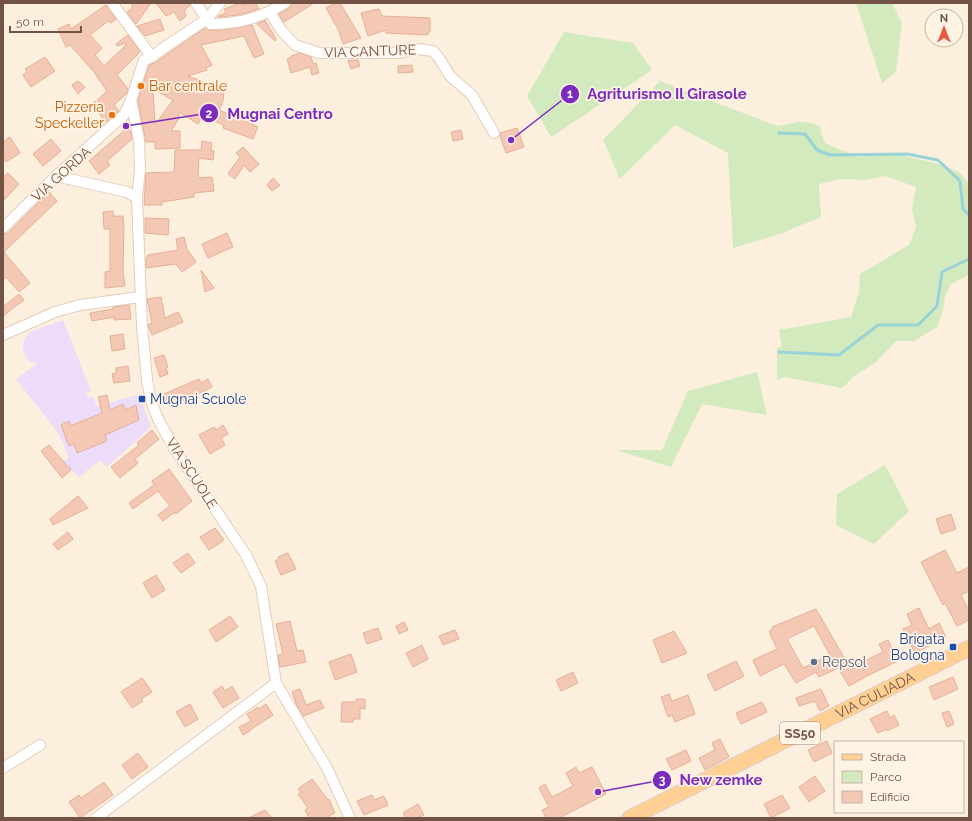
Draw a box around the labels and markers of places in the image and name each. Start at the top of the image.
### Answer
place label: Bar centrale [149,78,227,94]
callout: Agriturismo Il Girasole [560,80,755,107]
marker: Bar centrale [136,81,146,91]
place label: Pizzeria Speckeller [35,99,104,131]
callout: Mugnai Centro [199,100,340,127]
marker: Pizzeria Speckeller [107,110,117,120]
place label: Mugnai Scuole [150,391,247,407]
marker: Mugnai Scuole [137,394,147,404]
place label: Brigata Bologna [891,631,945,663]
marker: Brigata Bologna [948,642,958,652]
place label: Repsol [822,654,867,670]
marker: Repsol [809,657,819,667]
callout: New zemke [652,766,771,793]

